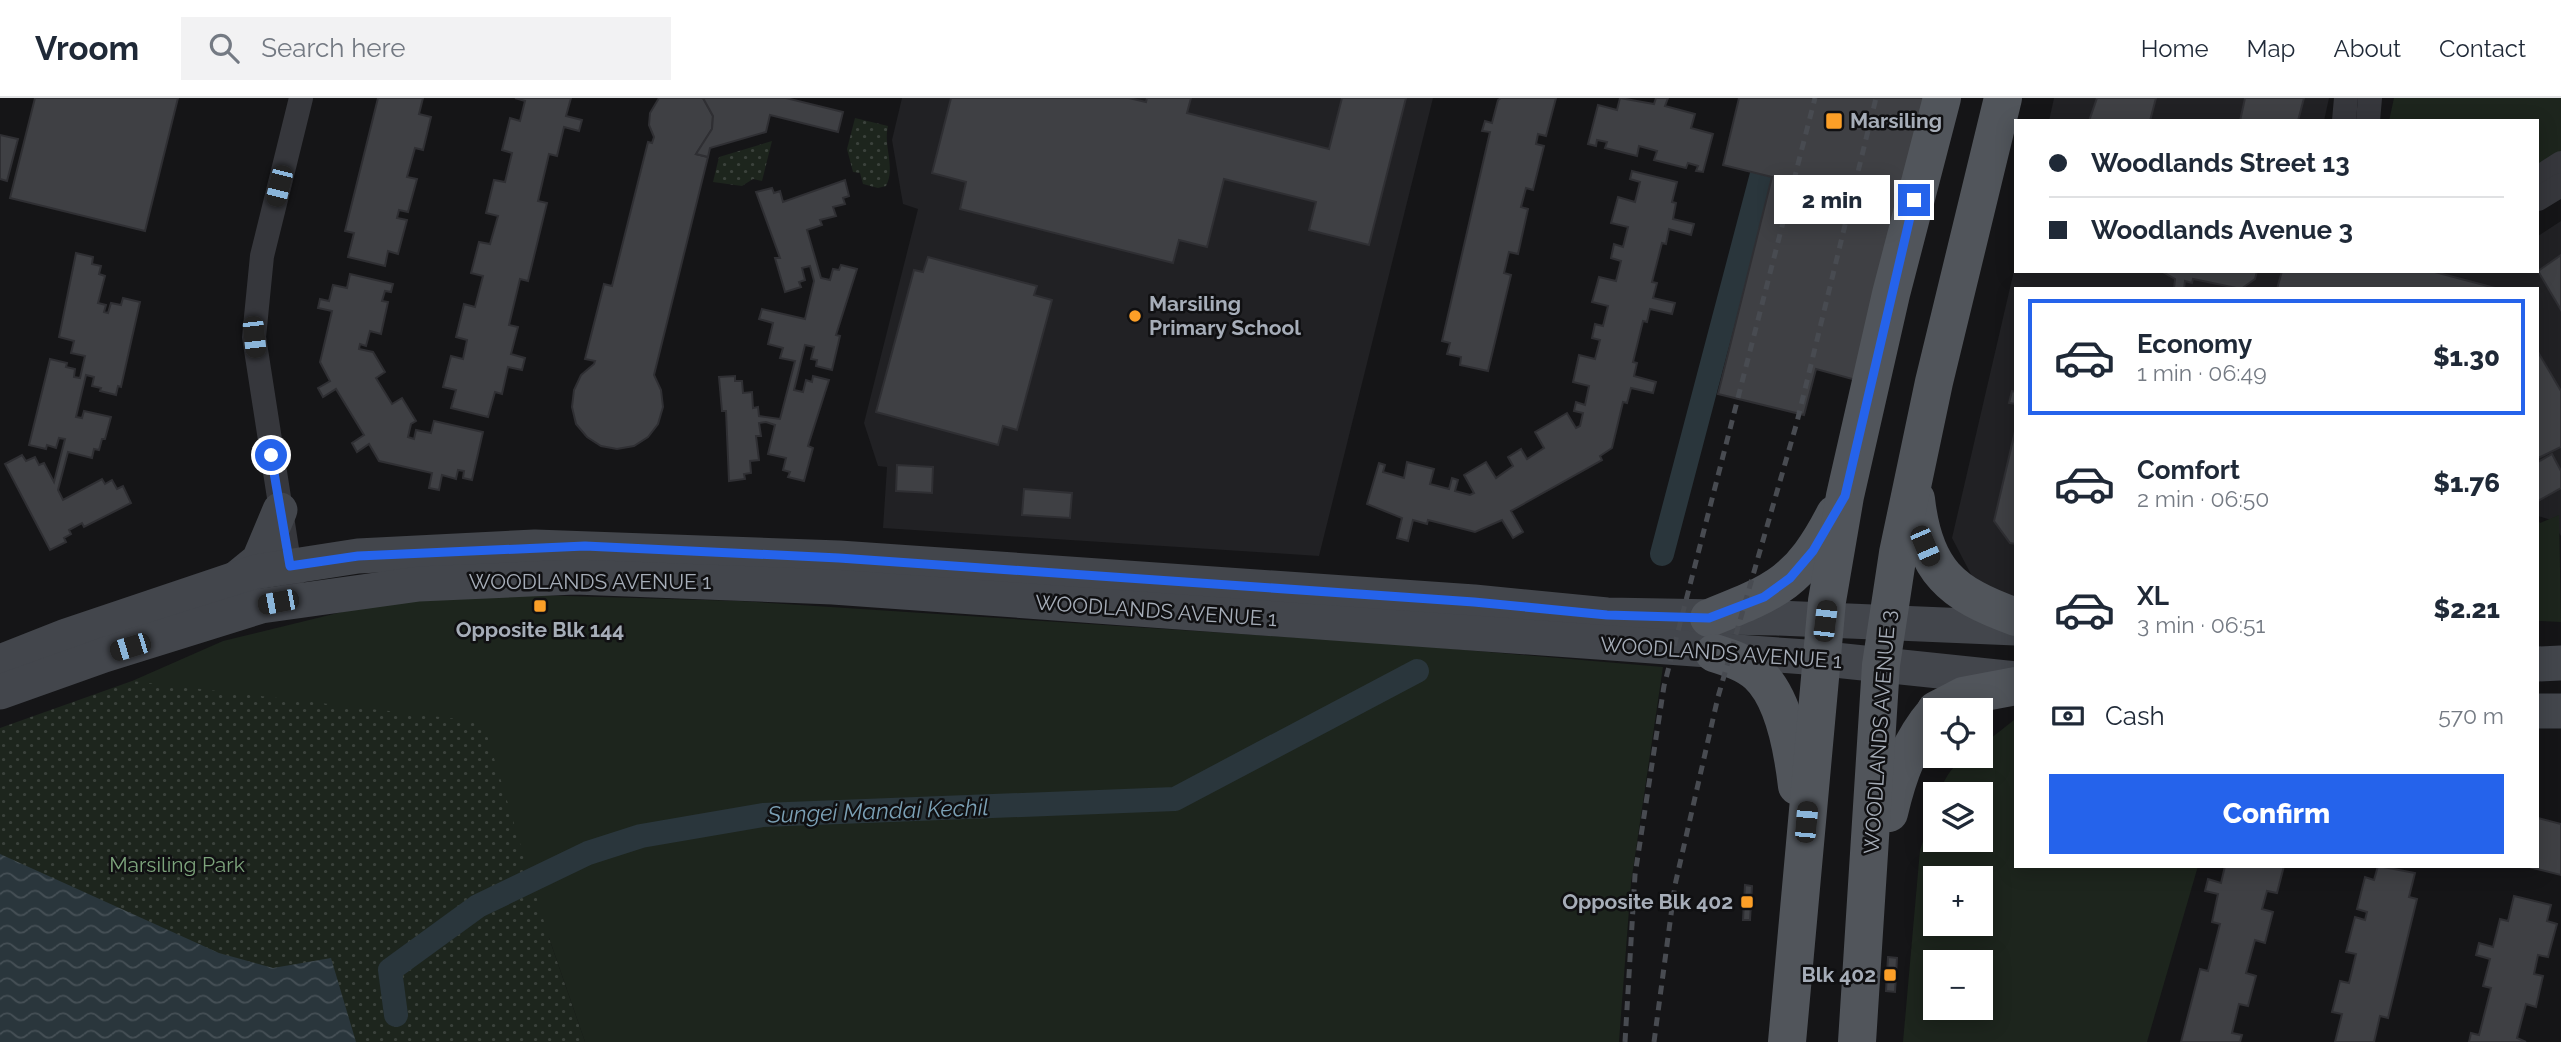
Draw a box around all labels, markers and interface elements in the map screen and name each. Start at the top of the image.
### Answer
search box [181,17,671,80]
text: Vroom [35,29,139,68]
icon: search [205,29,243,67]
text: Search here [261,33,406,63]
text: Home [2141,34,2209,63]
text: Map [2247,34,2295,63]
text: About [2333,34,2401,63]
text: Contact [2439,34,2526,63]
place label: Marsiling [1850,108,1942,133]
marker: Marsiling [1824,111,1844,131]
text: Woodlands Street 13 [2091,148,2350,178]
car [264,163,295,209]
callout: 2 min [1774,176,1890,224]
route end [1898,184,1930,216]
text: 2 min [1802,186,1862,213]
text: Woodlands Avenue 3 [2091,215,2353,245]
place label: Marsiling Primary School [1149,291,1301,340]
marker: Marsiling Primary School [1127,308,1143,324]
car [242,315,267,359]
icon: car [2053,326,2116,389]
text: Economy [2137,329,2252,359]
text: $1.30 [2433,342,2500,372]
text: 1 min · 06:49 [2137,359,2267,386]
route start [255,439,287,471]
icon: car [2053,452,2116,515]
text: Comfort [2137,455,2240,485]
text: $1.76 [2433,468,2500,498]
text: 2 min · 06:50 [2137,485,2269,512]
car [1908,523,1943,569]
street label: WOODLANDS AVENUE 1 [469,569,711,594]
icon: car [2053,578,2116,641]
text: XL [2137,581,2169,611]
car [256,588,301,616]
street label: WOODLANDS AVENUE 1 [1034,590,1278,631]
text: $2.21 [2433,594,2500,624]
marker: Opposite Blk 144 [532,598,548,614]
car [1813,599,1838,643]
street label: WOODLANDS AVENUE 3 [1859,609,1900,855]
text: 3 min · 06:51 [2137,611,2265,638]
place label: Opposite Blk 144 [456,617,624,642]
car [107,631,154,663]
street label: WOODLANDS AVENUE 1 [1599,632,1843,673]
icon: cash [2049,697,2087,735]
map controls [1923,698,1993,1020]
button: locate [1923,698,1993,768]
text: Cash [2105,701,2165,731]
text: 570 m [2438,702,2504,729]
button: Confirm [2049,774,2504,854]
button: layers [1923,782,1993,852]
water label: Sungei Mandai Kechil [766,793,989,828]
car [1794,800,1819,844]
park label: Marsiling Park [109,852,245,877]
button: + [1923,866,1993,936]
place label: Opposite Blk 402 [1562,889,1733,914]
marker: Opposite Blk 402 [1739,894,1755,910]
button: − [1923,950,1993,1020]
place label: Blk 402 [1802,962,1876,987]
marker: Blk 402 [1882,967,1898,983]

